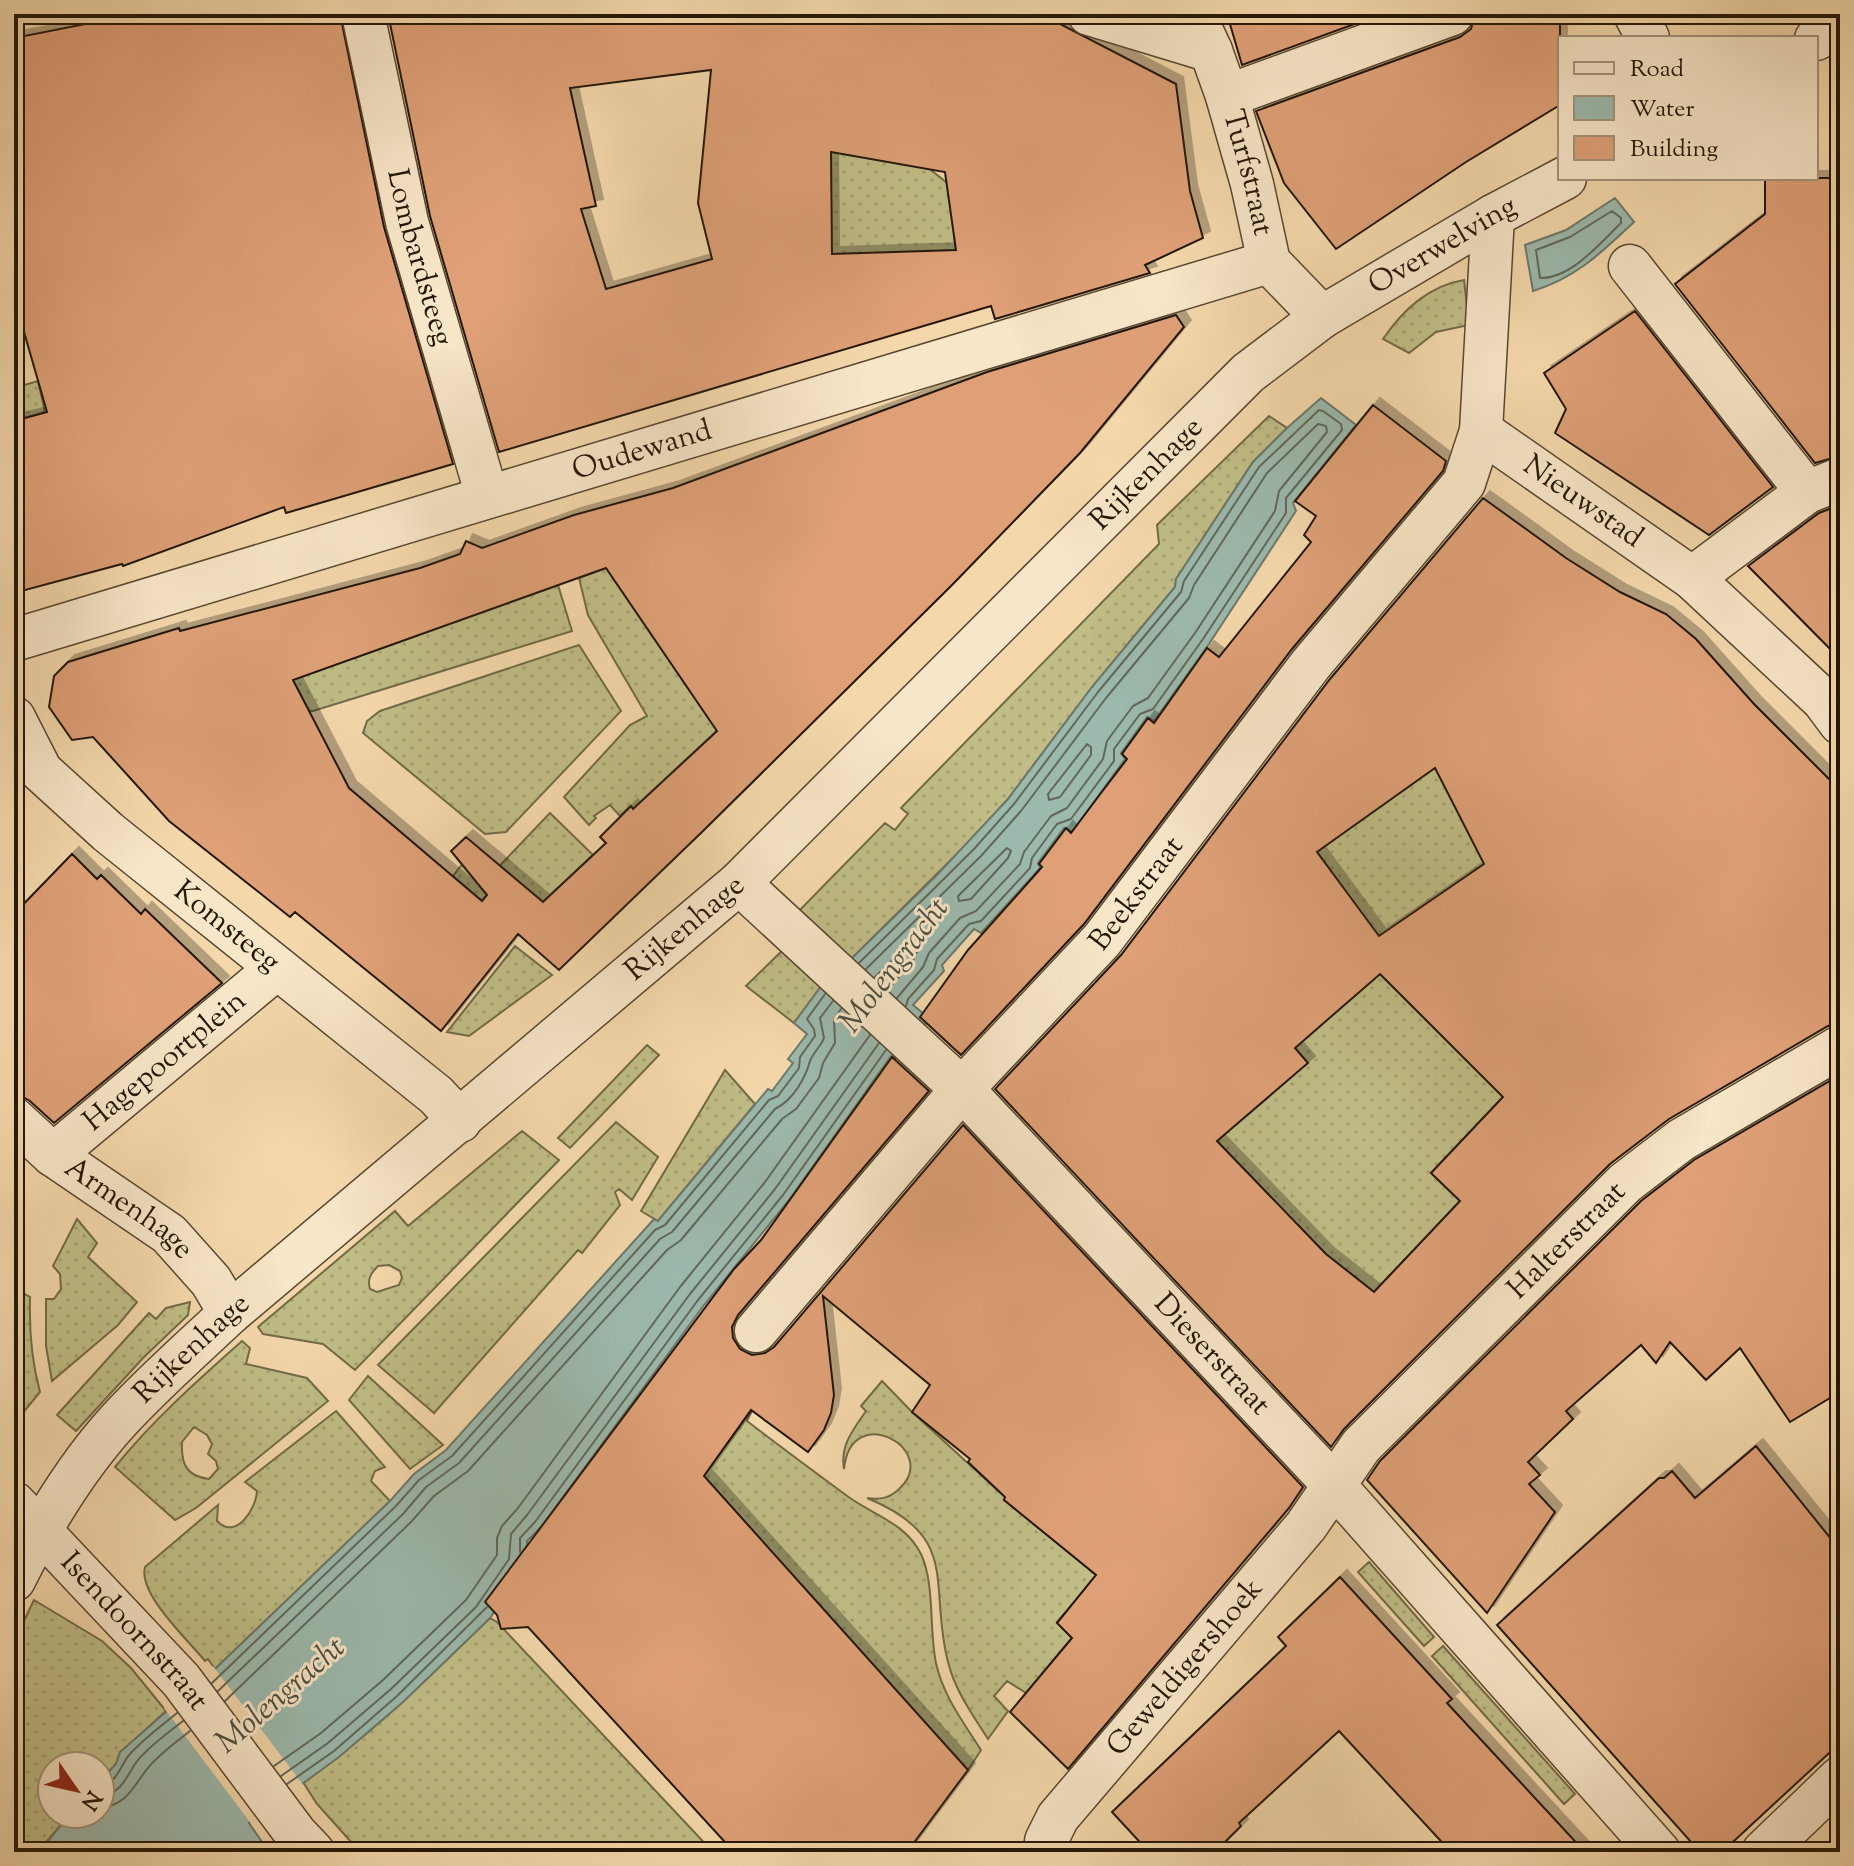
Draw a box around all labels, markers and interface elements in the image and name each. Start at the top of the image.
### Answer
legend [1558,36,1818,180]
text: Road [1630,53,1684,87]
text: Water [1630,93,1694,127]
street label: Turfstraat [1211,105,1284,240]
text: Building [1630,133,1719,167]
street label: Lombardsteeg [375,165,464,351]
street label: Overwelving [1361,186,1525,306]
street label: Rijkenhage [1080,408,1214,541]
street label: Oudewand [567,409,717,492]
street label: Nieuwstad [1514,445,1652,559]
street label: Beekstraat [1079,828,1194,960]
street label: Rijkenhage [616,865,755,992]
street label: Komsteeg [164,871,289,983]
water label: Molengracht [829,889,961,1043]
street label: Hagepoortplein [74,980,256,1142]
street label: Armenhage [55,1147,204,1269]
street label: Halterstraat [1498,1172,1636,1310]
street label: Rijkenhage [124,1283,260,1414]
street label: Dieserstraat [1143,1284,1280,1425]
street label: Isendoornstraat [50,1543,219,1720]
street label: Geweldigershoek [1097,1569,1274,1766]
water label: Molengracht [206,1626,356,1766]
north arrow [36,1750,116,1830]
text: N [72,1783,108,1816]

